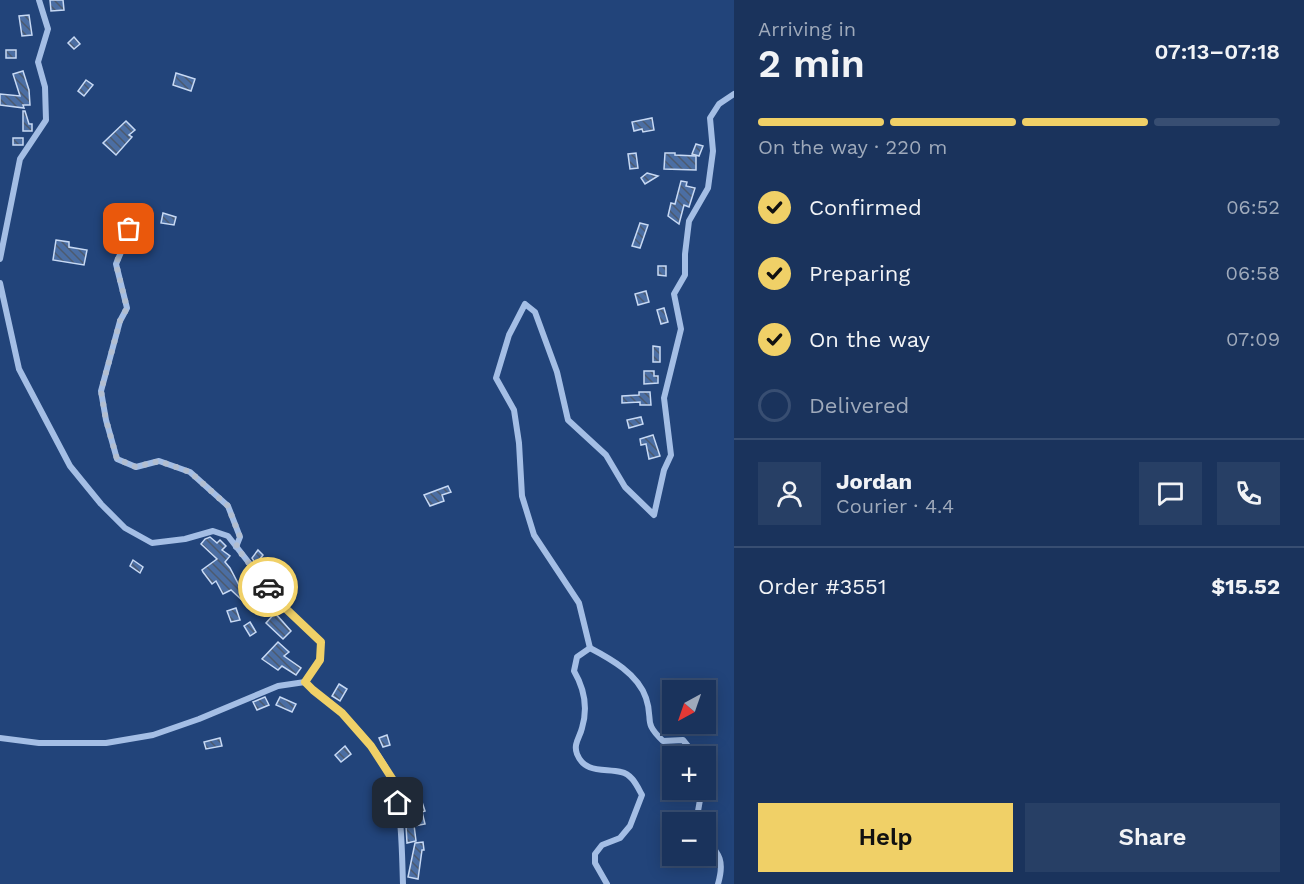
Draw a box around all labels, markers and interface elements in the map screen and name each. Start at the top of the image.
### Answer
text: Arriving in [758,17,856,41]
text: 07:13–07:18 [1154,39,1280,64]
text: 2 min [758,41,865,86]
text: On the way · 220 m [758,135,947,159]
icon: check [758,191,791,224]
text: Confirmed [809,195,922,220]
text: 06:52 [1226,195,1280,219]
pin [103,203,154,254]
icon: bag [112,212,145,245]
icon: check [758,257,791,290]
text: Preparing [809,261,910,286]
text: 06:58 [1226,261,1280,285]
icon: check [758,323,791,356]
text: On the way [809,327,930,352]
text: 07:09 [1226,327,1280,351]
text: Delivered [809,393,909,418]
button: person [758,462,821,525]
button: chat [1139,462,1202,525]
button: phone [1217,462,1280,525]
text: Jordan [836,469,912,494]
text: Courier · 4.4 [836,494,954,518]
courier [238,557,298,617]
icon: car [252,571,285,604]
text: Order #3551 [758,574,887,599]
text: $15.52 [1211,574,1280,599]
north arrow [662,680,716,734]
map controls [662,680,716,866]
button: + [662,746,716,800]
pin [372,777,423,828]
icon: home [381,786,414,819]
button: Help [758,803,1013,872]
button: Share [1025,803,1280,872]
button: − [662,812,716,866]

